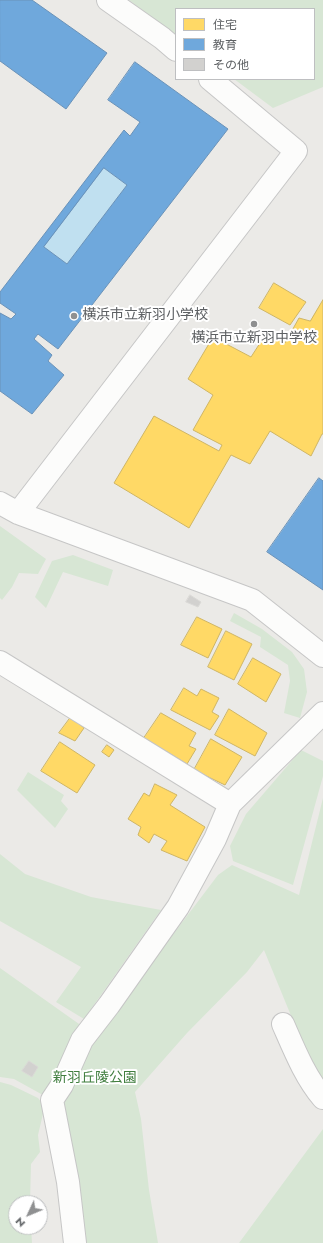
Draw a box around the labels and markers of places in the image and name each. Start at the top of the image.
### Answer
place label: 横浜市立新羽小学校 [82,308,208,324]
marker: 横浜市立新羽小学校 [69,311,79,321]
marker: 横浜市立新羽中学校 [249,319,259,329]
place label: 横浜市立新羽中学校 [191,331,317,347]

